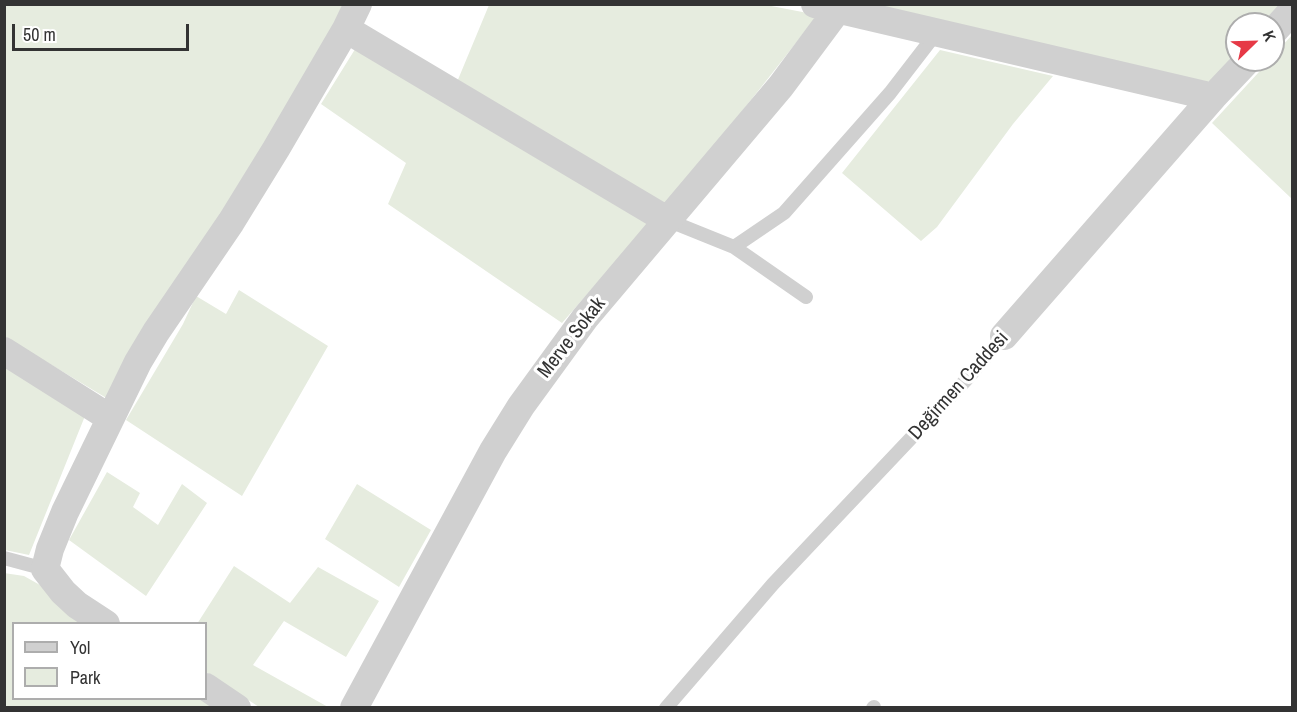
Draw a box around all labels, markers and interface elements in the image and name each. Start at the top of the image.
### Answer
scale bar [15,12,192,50]
north arrow [1225,12,1285,72]
text: 50 m [23,22,56,47]
text: K [1258,27,1282,44]
street label: Merve Sokak [533,293,611,383]
street label: Değirmen Caddesi [904,327,1014,445]
legend [12,622,207,700]
text: Yol [70,635,90,660]
text: Park [70,665,100,690]

